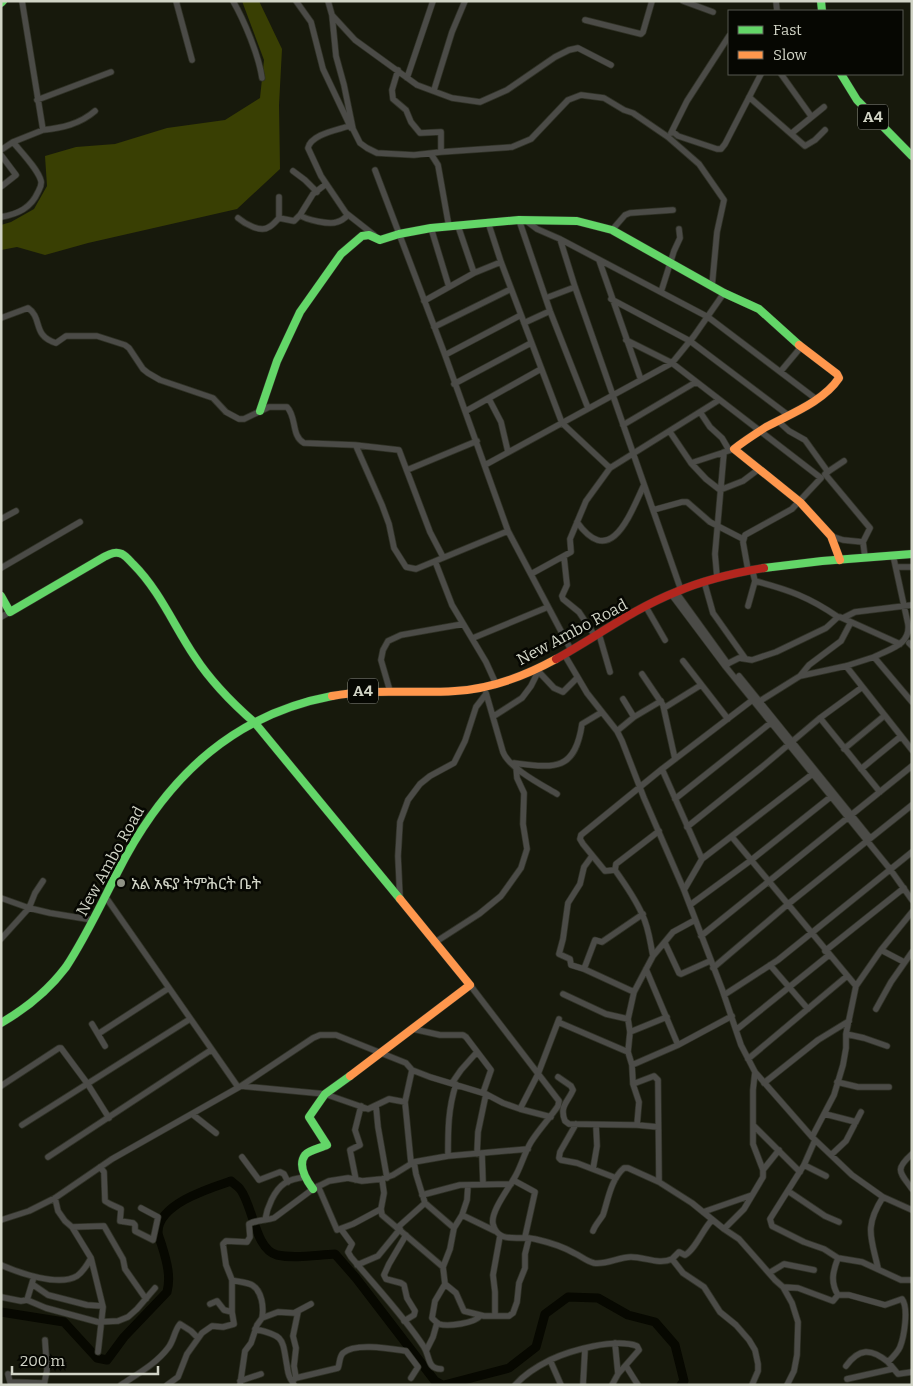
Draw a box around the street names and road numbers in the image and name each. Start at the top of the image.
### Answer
road number: A4 [858,104,888,130]
street label: New Ambo Road [513,595,631,669]
road number: A4 [348,678,378,704]
street label: New Ambo Road [72,802,148,919]

